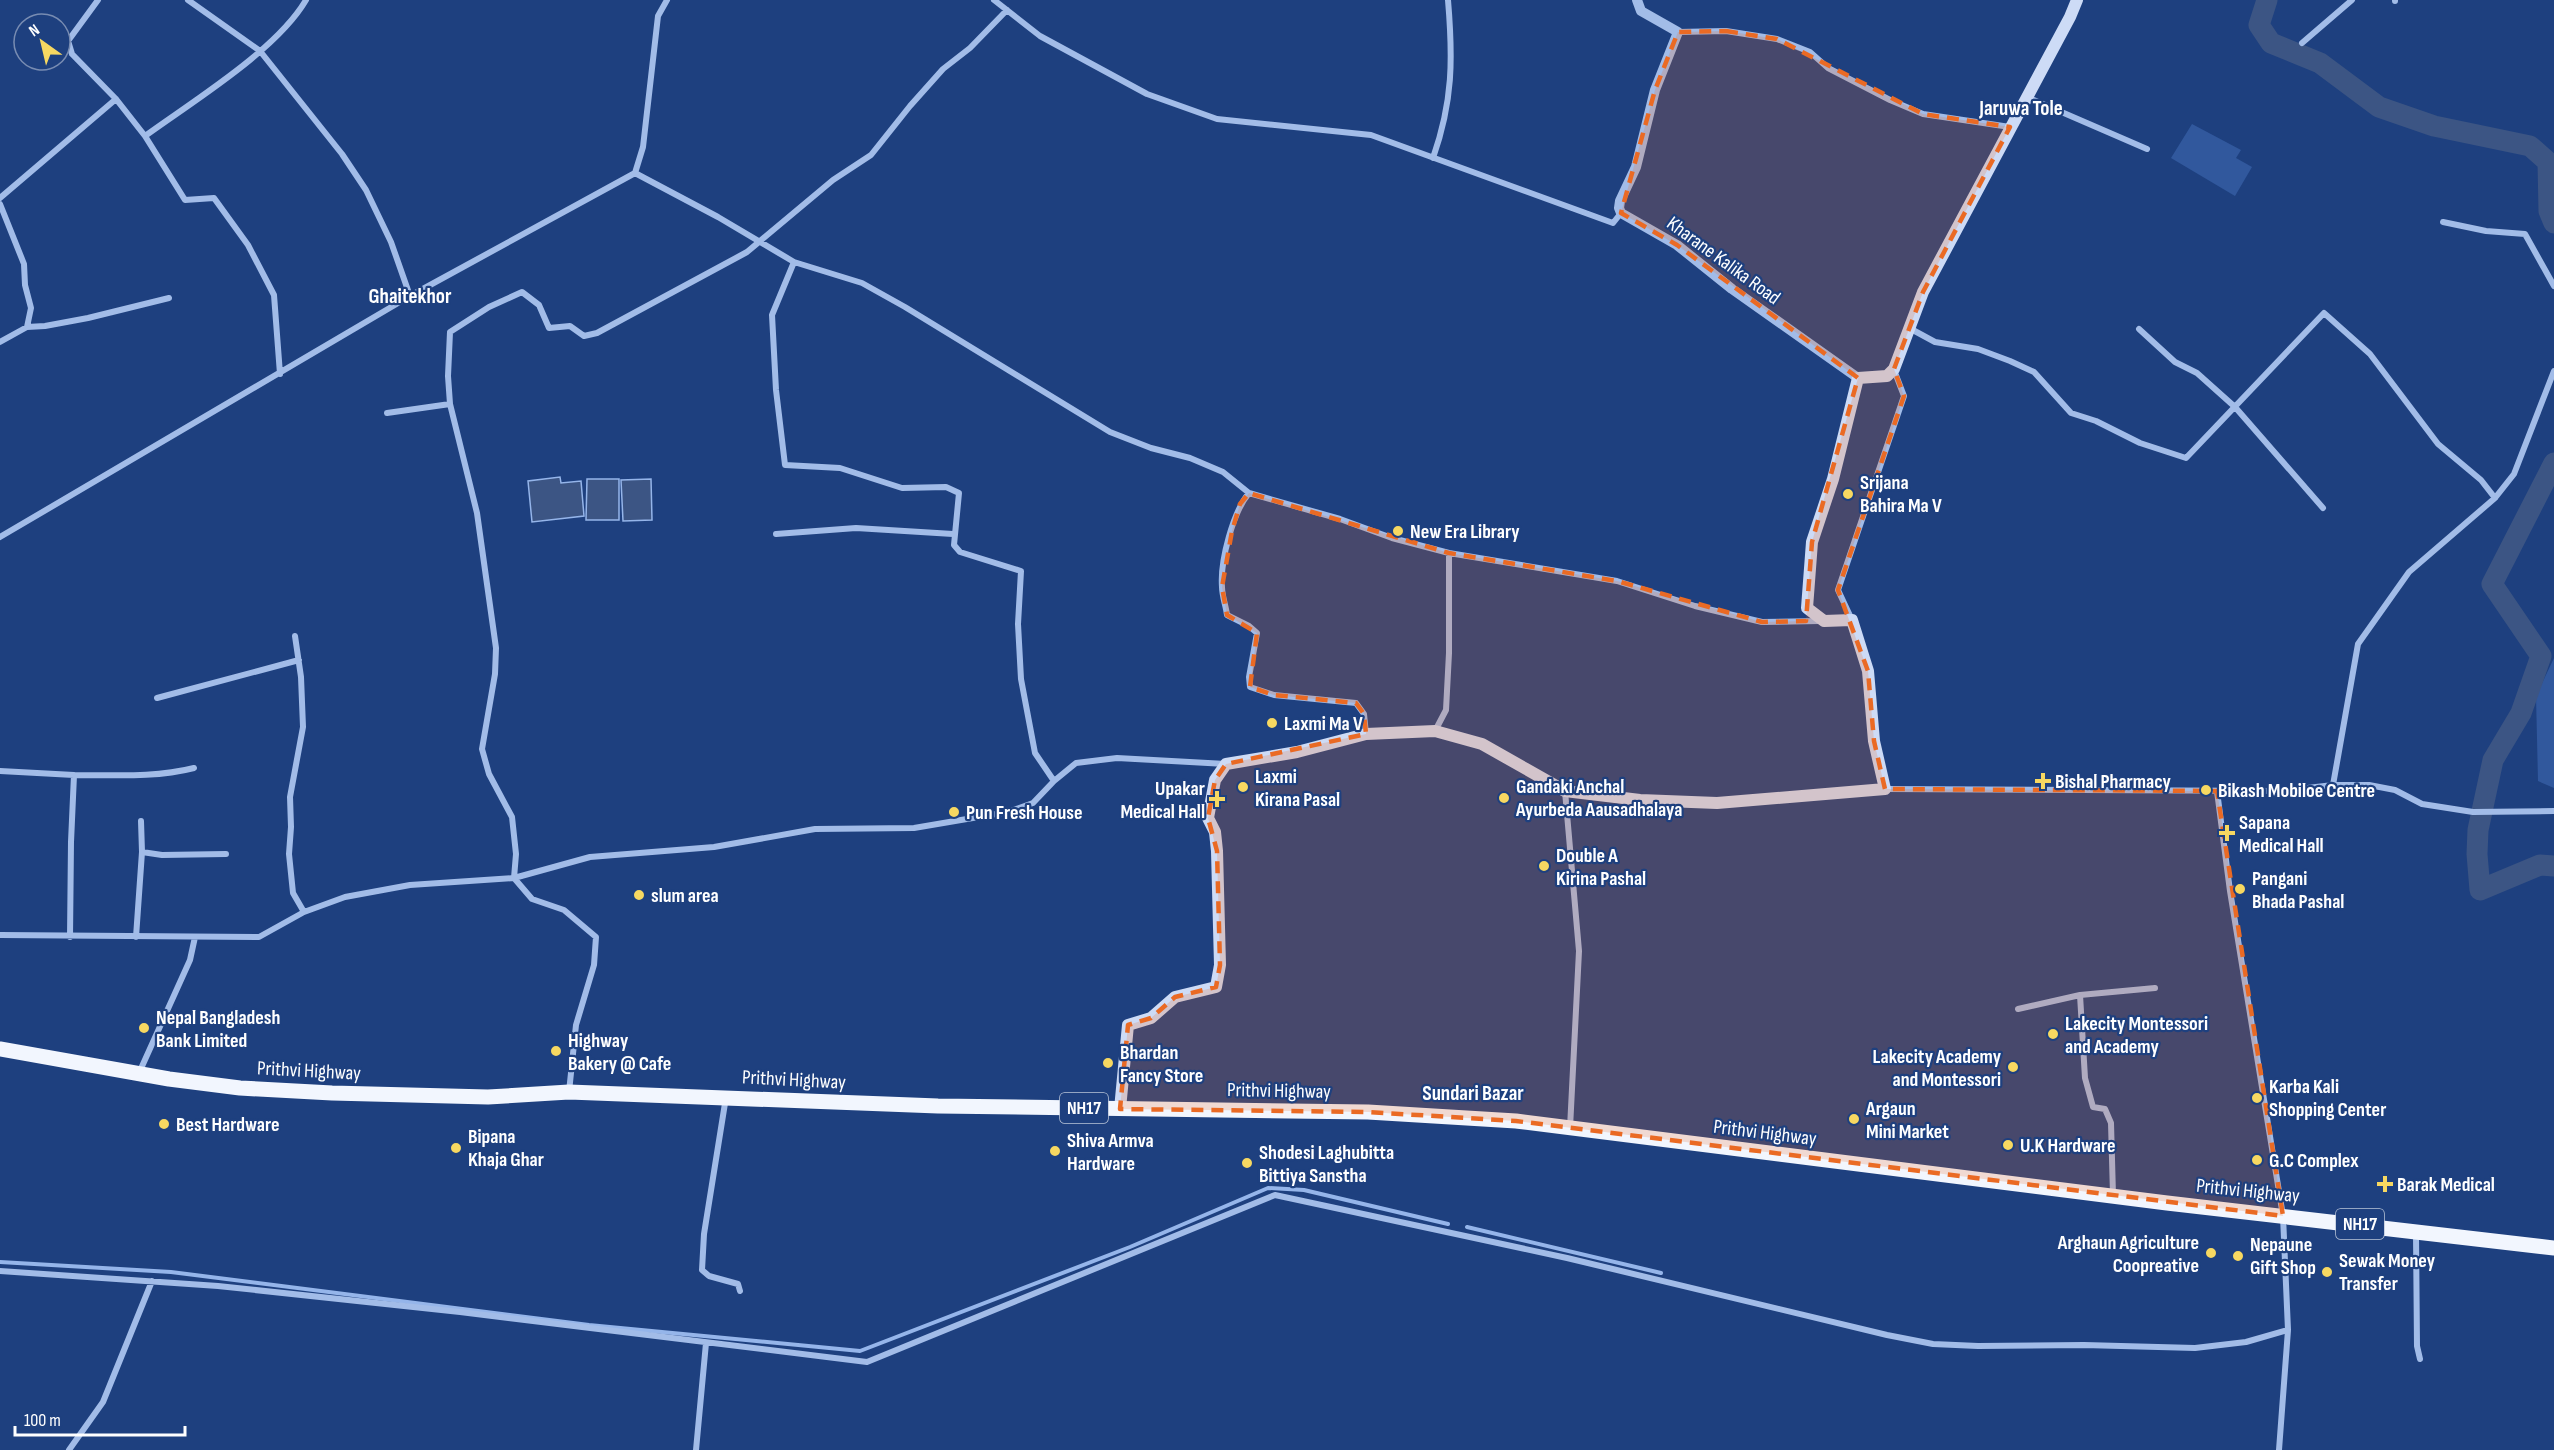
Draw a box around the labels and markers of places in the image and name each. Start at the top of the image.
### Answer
place label: Srijana Bahira Ma V [1860,471,1942,518]
marker: Srijana Bahira Ma V [1841,487,1855,501]
place label: New Era Library [1410,520,1520,544]
marker: New Era Library [1391,524,1405,538]
place label: Laxmi Ma V [1284,712,1363,736]
marker: Laxmi Ma V [1265,716,1279,730]
place label: Laxmi Kirana Pasal [1255,765,1340,812]
place label: Bishal Pharmacy [2055,770,2172,794]
marker: Bishal Pharmacy [2036,774,2050,788]
place label: Gandaki Anchal Ayurbeda Aausadhalaya [1515,775,1682,822]
place label: Upakar Medical Hall [1120,777,1205,824]
place label: Bikash Mobiloe Centre [2218,779,2375,803]
marker: Laxmi Kirana Pasal [1236,780,1250,794]
marker: Bikash Mobiloe Centre [2199,783,2213,797]
marker: Gandaki Anchal Ayurbeda Aausadhalaya [1497,791,1511,805]
marker: Upakar Medical Hall [1210,792,1224,806]
place label: Pun Fresh House [966,801,1082,825]
marker: Pun Fresh House [947,805,961,819]
place label: Sapana Medical Hall [2239,811,2324,858]
marker: Sapana Medical Hall [2220,826,2234,840]
place label: Double A Kirina Pashal [1556,844,1646,891]
marker: Double A Kirina Pashal [1537,859,1551,873]
place label: Pangani Bhada Pashal [2252,867,2344,914]
marker: Pangani Bhada Pashal [2233,882,2247,896]
place label: slum area [651,884,719,908]
marker: slum area [632,888,646,902]
place label: Nepal Bangladesh Bank Limited [156,1006,280,1053]
place label: Lakecity Montessori and Academy [2065,1012,2208,1059]
marker: Nepal Bangladesh Bank Limited [137,1021,151,1035]
marker: Lakecity Montessori and Academy [2046,1027,2060,1041]
place label: Highway Bakery @ Cafe [568,1029,671,1076]
place label: Bhardan Fancy Store [1120,1041,1203,1088]
marker: Highway Bakery @ Cafe [549,1044,563,1058]
place label: Lakecity Academy and Montessori [1873,1045,2002,1092]
marker: Bhardan Fancy Store [1101,1056,1115,1070]
marker: Lakecity Academy and Montessori [2006,1060,2020,1074]
place label: Karba Kali Shopping Center [2269,1075,2386,1122]
marker: Karba Kali Shopping Center [2250,1091,2264,1105]
place label: Argaun Mini Market [1865,1097,1949,1144]
marker: Argaun Mini Market [1847,1112,1861,1126]
place label: Best Hardware [176,1113,279,1137]
marker: Best Hardware [157,1117,171,1131]
place label: Bipana Khaja Ghar [468,1125,544,1172]
place label: Shiva Armva Hardware [1067,1129,1154,1176]
place label: U.K Hardware [2020,1134,2116,1158]
marker: U.K Hardware [2001,1138,2015,1152]
marker: Bipana Khaja Ghar [449,1141,463,1155]
place label: Shodesi Laghubitta Bittiya Sanstha [1259,1141,1394,1188]
marker: Shiva Armva Hardware [1048,1144,1062,1158]
place label: G.C Complex [2269,1149,2359,1173]
marker: G.C Complex [2250,1153,2264,1167]
marker: Shodesi Laghubitta Bittiya Sanstha [1240,1156,1254,1170]
place label: Barak Medical [2397,1173,2495,1197]
marker: Barak Medical [2378,1177,2392,1191]
place label: Arghaun Agriculture Coopreative [2057,1231,2199,1278]
place label: Nepaune Gift Shop [2250,1233,2316,1280]
marker: Arghaun Agriculture Coopreative [2204,1246,2218,1260]
marker: Nepaune Gift Shop [2231,1249,2245,1263]
place label: Sewak Money Transfer [2339,1249,2436,1296]
marker: Sewak Money Transfer [2320,1265,2334,1279]

